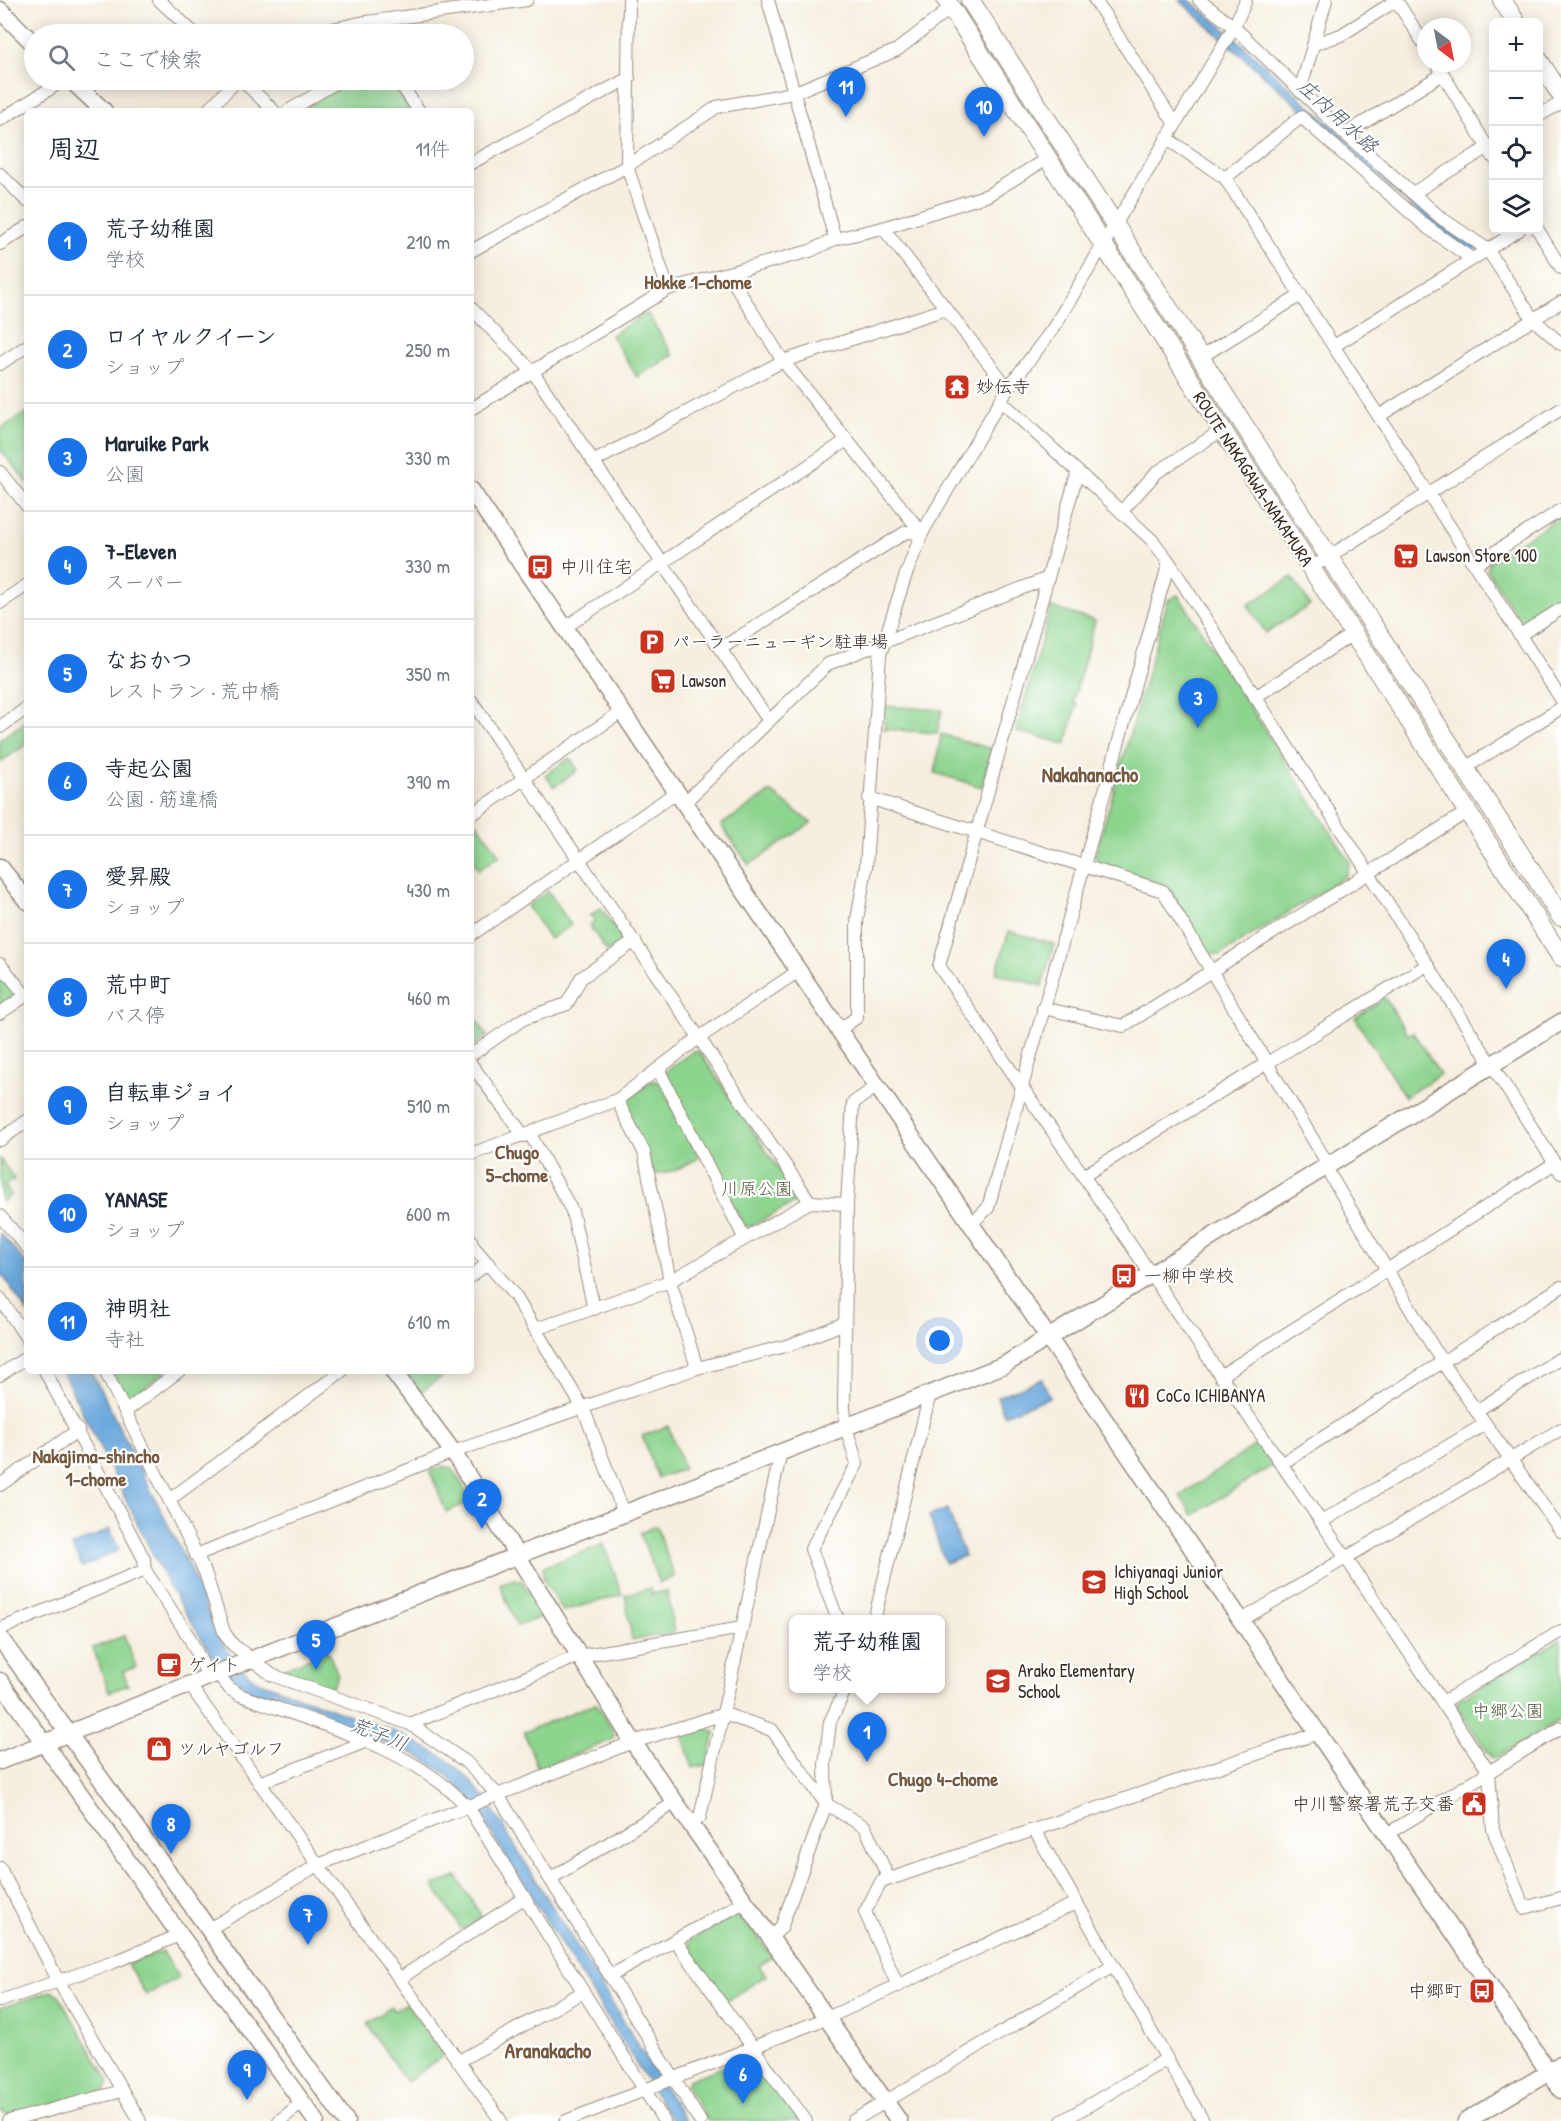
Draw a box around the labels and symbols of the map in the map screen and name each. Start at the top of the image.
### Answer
north arrow [1417,18,1471,72]
pin: 11 [826,68,866,117]
water label: 庄内用水路 [1292,72,1385,160]
pin: 10 [964,88,1004,137]
district label: Hokke 1-chome [644,268,752,295]
temple icon: 妙伝寺 [942,372,972,402]
place label: 妙伝寺 [976,374,1030,399]
street label: ROUTE NAKAGAWA-NAKAMURA [1187,386,1320,571]
supermarket icon: Lawson Store 100 [1391,541,1421,571]
place label: Lawson Store 100 [1426,543,1537,568]
bus stop icon: 中川住宅 [525,552,555,582]
place label: 中川住宅 [560,554,632,579]
parking icon: パーラーニューギン駐車場 [637,627,667,657]
place label: パーラーニューギン駐車場 [672,629,888,654]
supermarket icon: Lawson [648,666,678,696]
place label: Lawson [682,668,726,693]
pin: 3 [1178,678,1218,728]
district label: Nakahanacho [1042,760,1139,789]
pin: 4 [1486,940,1526,989]
district label: Chugo 5-chome [486,1138,548,1188]
park label: 川原公園 [721,1176,793,1201]
bus stop icon: 一柳中学校 [1109,1261,1139,1291]
place label: 一柳中学校 [1144,1263,1234,1288]
your location [925,1326,954,1355]
restaurant icon: CoCo ICHIBANYA [1122,1381,1152,1411]
place label: CoCo ICHIBANYA [1156,1383,1266,1408]
district label: Nakajima-shincho 1-chome [32,1442,160,1492]
pin: 2 [462,1480,502,1529]
place label: Ichiyanagi Junior High School [1114,1559,1223,1605]
school or university icon: Ichiyanagi Junior High School [1079,1567,1109,1597]
pin: 5 [296,1620,336,1670]
cafe icon: ゲイト [154,1650,184,1680]
place label: ゲイト [188,1652,240,1677]
place label: Arako Elementary School [1018,1658,1135,1704]
school or university icon: Arako Elementary School [983,1666,1013,1696]
park label: 中郷公園 [1472,1698,1544,1723]
water label: 荒子川 [346,1710,412,1757]
pin: 1 [848,1712,886,1762]
shop icon: ツルヤゴルフ [144,1734,174,1764]
place label: ツルヤゴルフ [178,1736,285,1761]
district label: Chugo 4-chome [888,1765,998,1793]
public building icon: 中川警察署荒子交番 [1459,1789,1489,1819]
place label: 中川警察署荒子交番 [1292,1791,1454,1816]
pin: 8 [152,1804,190,1854]
pin: 7 [288,1896,328,1945]
bus stop icon: 中郷町 [1467,1976,1497,2006]
place label: 中郷町 [1408,1978,1462,2003]
district label: Aranakacho [505,2036,592,2065]
pin: 9 [228,2050,266,2100]
pin: 6 [724,2054,762,2104]

